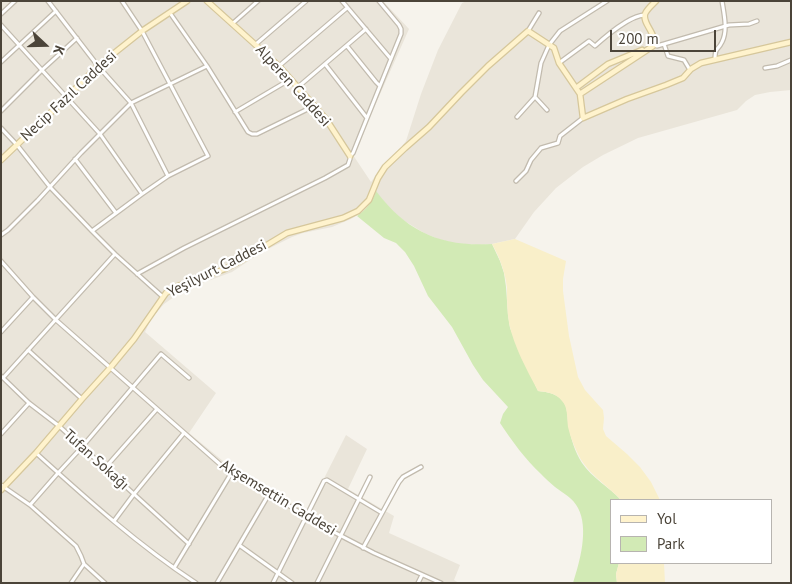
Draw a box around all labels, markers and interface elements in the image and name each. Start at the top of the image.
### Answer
north arrow [20,20,70,70]
scale bar [612,20,718,52]
text: 200 m [618,29,659,48]
street label: Alperen Caddesi [252,41,334,131]
text: K [49,43,69,58]
street label: Necip Fazıl Caddesi [17,47,121,145]
street label: Yeşilyurt Caddesi [164,236,270,302]
street label: Tufan Sokağı [60,426,132,494]
street label: Akşemsettin Caddesi [217,456,339,540]
legend [610,499,772,564]
text: Yol [657,509,677,528]
text: Park [657,534,685,553]

